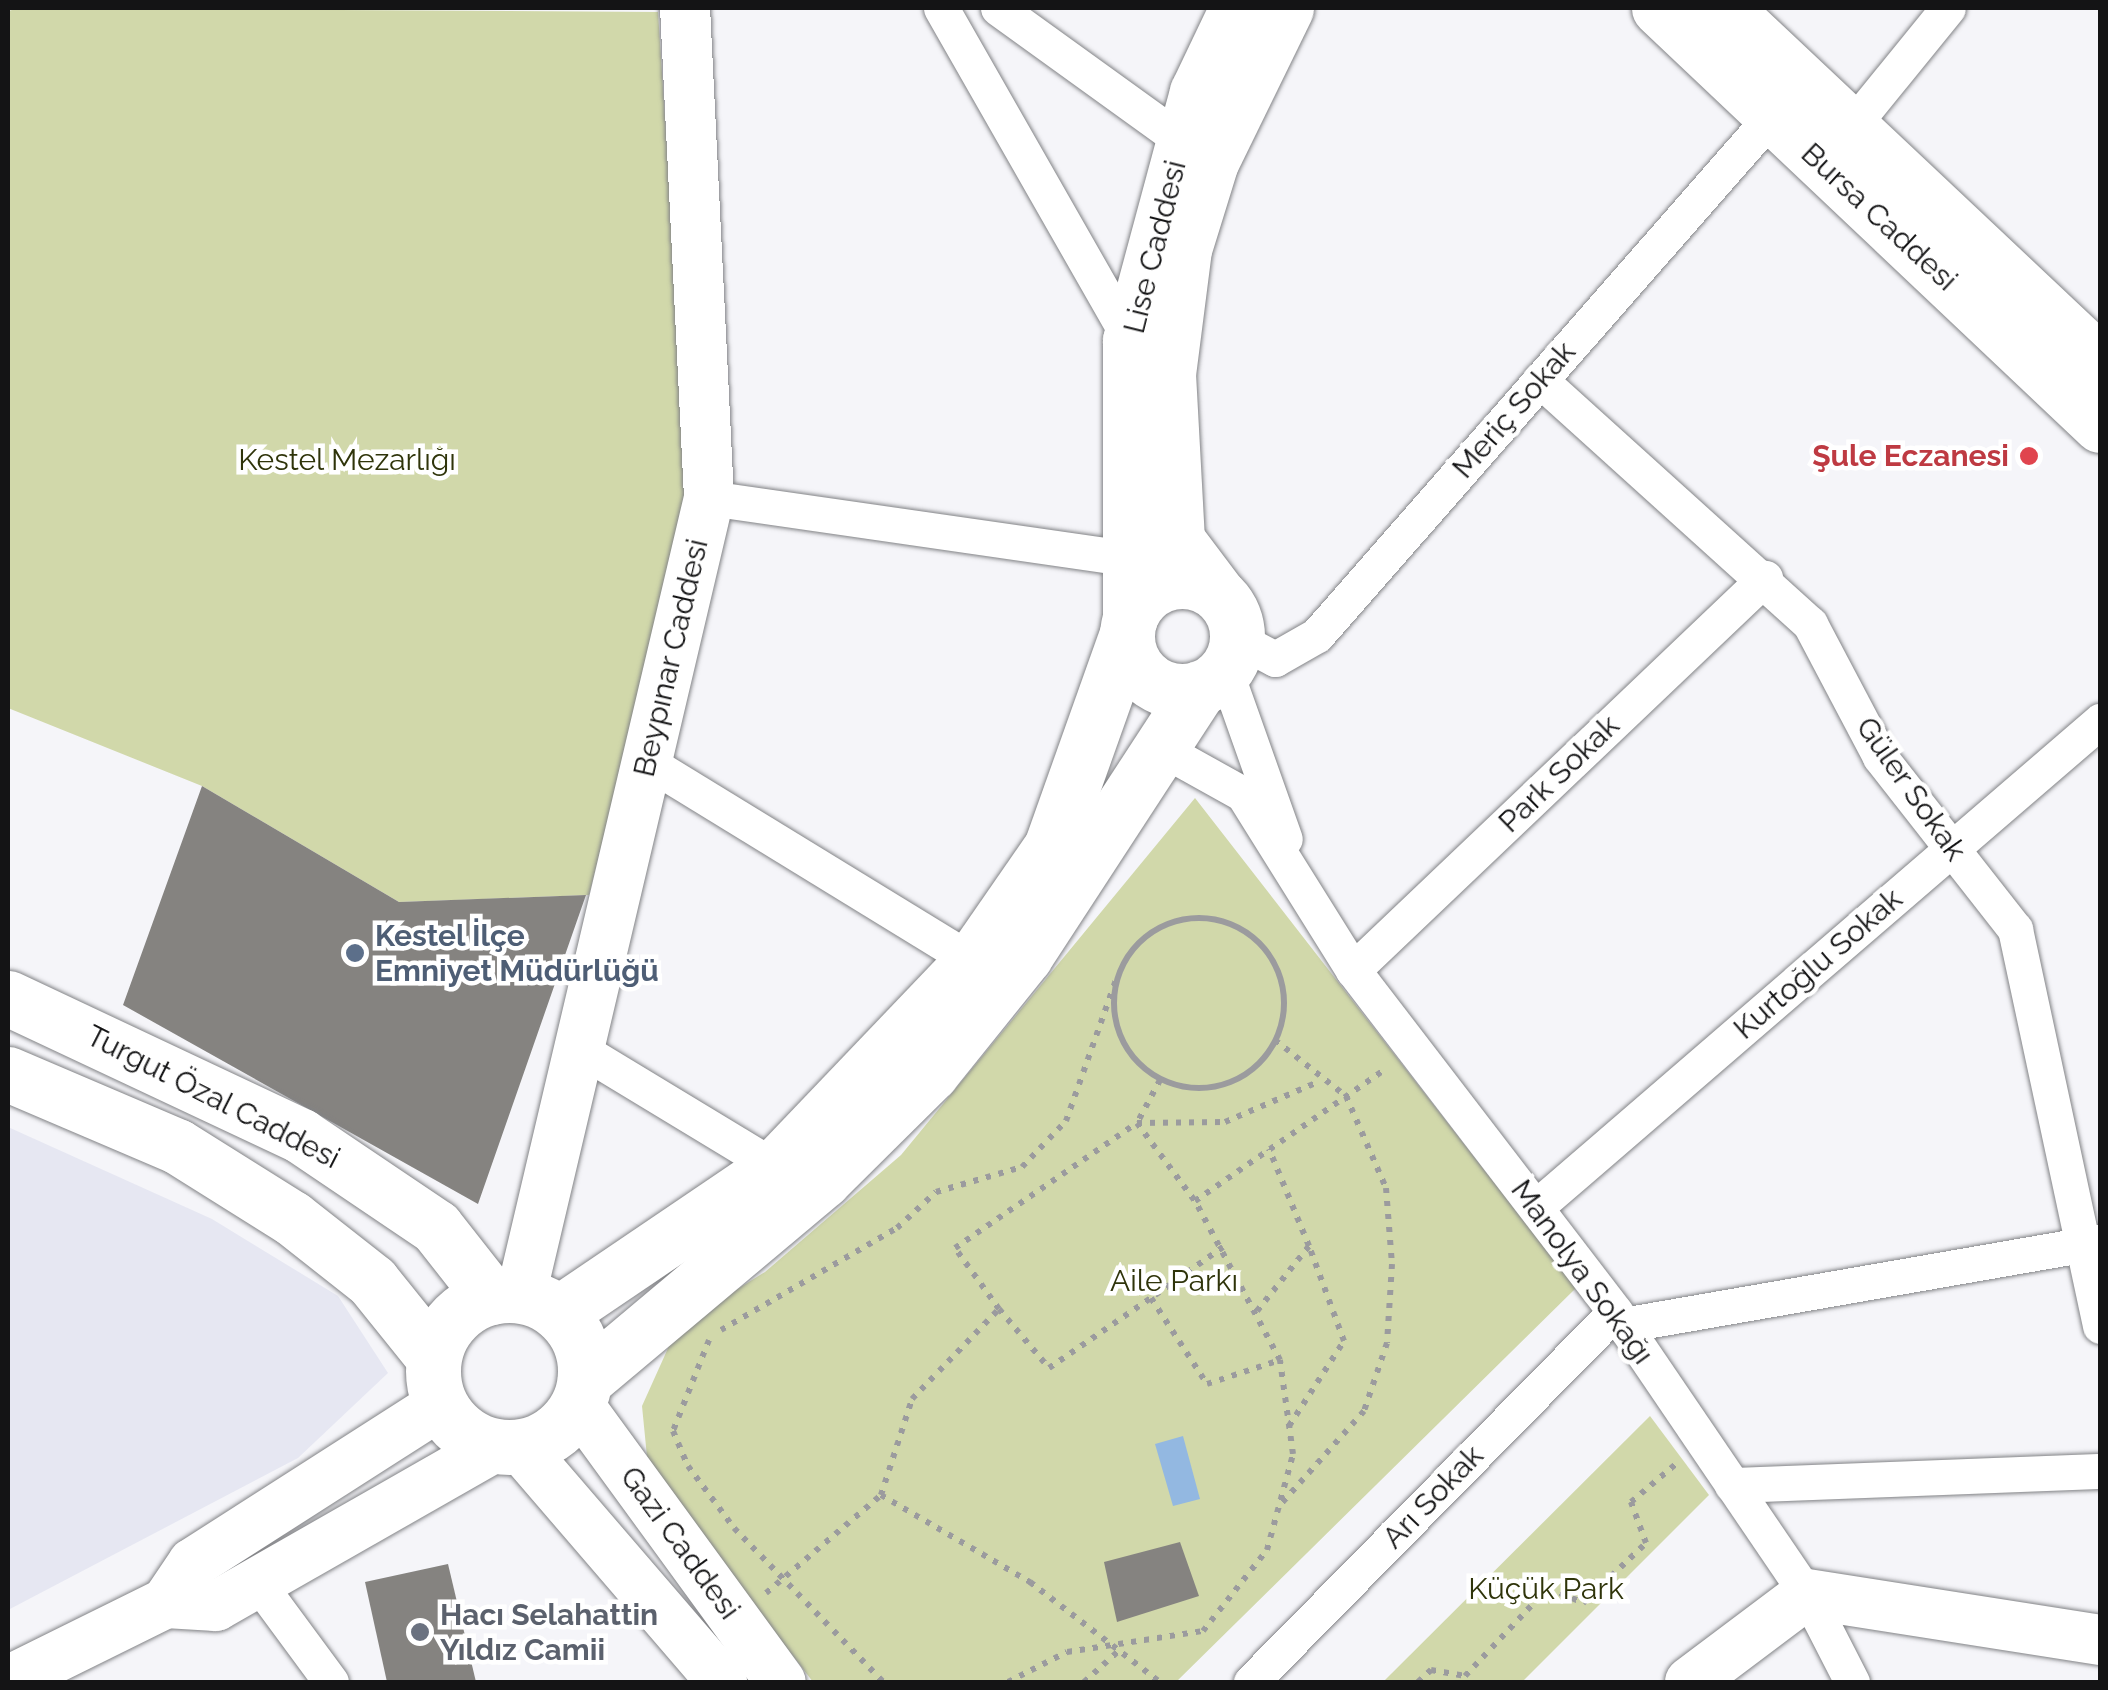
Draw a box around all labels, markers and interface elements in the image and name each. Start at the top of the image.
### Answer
street label: Bursa Caddesi [1794,136,1964,298]
street label: Lise Caddesi [1116,157,1194,337]
street label: Meriç Sokak [1445,334,1583,486]
place label: Şule Eczanesi [1812,438,2009,474]
park label: Kestel Mezarlığı [238,442,456,478]
marker: Şule Eczanesi [2018,445,2040,467]
street label: Beypınar Caddesi [626,535,716,781]
street label: Park Sokak [1491,708,1627,840]
street label: Güler Sokak [1848,710,1974,868]
street label: Kurtoğlu Sokak [1727,881,1909,1047]
place label: Kestel İlçe Emniyet Müdürlüğü [375,918,659,988]
marker: Kestel İlçe Emniyet Müdürlüğü [344,942,366,964]
street label: Turgut Özal Caddesi [80,1017,346,1177]
street label: Manolya Sokağı [1503,1173,1661,1371]
park label: Aile Parkı [1110,1263,1238,1299]
street label: Arı Sokak [1375,1438,1491,1556]
street label: Gazi Caddesi [613,1460,747,1626]
park label: Küçük Park [1468,1571,1624,1607]
place label: Hacı Selahattin Yıldız Camii [440,1597,658,1668]
marker: Hacı Selahattin Yıldız Camii [409,1621,431,1643]

